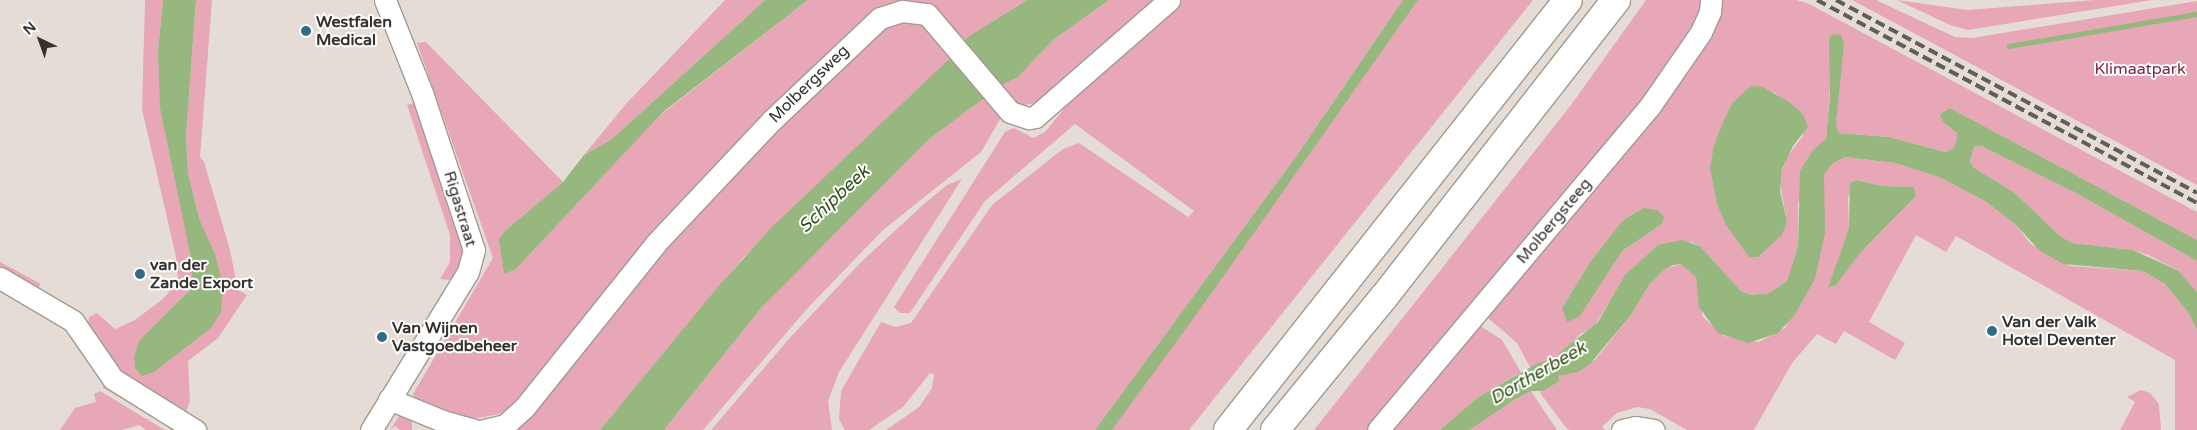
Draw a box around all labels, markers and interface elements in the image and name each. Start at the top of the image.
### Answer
place label: Westfalen Medical [316,12,392,50]
north arrow [15,15,65,65]
text: N [20,18,39,39]
marker: Westfalen Medical [300,25,312,37]
street label: Molbergsweg [765,41,853,127]
park label: Klimaatpark [2094,59,2186,79]
water label: Schipbeek [794,161,874,237]
street label: Rigastraat [439,169,481,249]
street label: Molbergsteeg [1513,174,1595,268]
place label: van der Zande Export [150,255,253,293]
marker: van der Zande Export [134,268,146,280]
place label: Van der Valk Hotel Deventer [2002,312,2116,350]
place label: Van Wijnen Vastgoedbeheer [392,318,517,356]
marker: Van der Valk Hotel Deventer [1986,325,1998,337]
marker: Van Wijnen Vastgoedbeheer [376,331,388,343]
water label: Dortherbeek [1486,337,1590,409]

